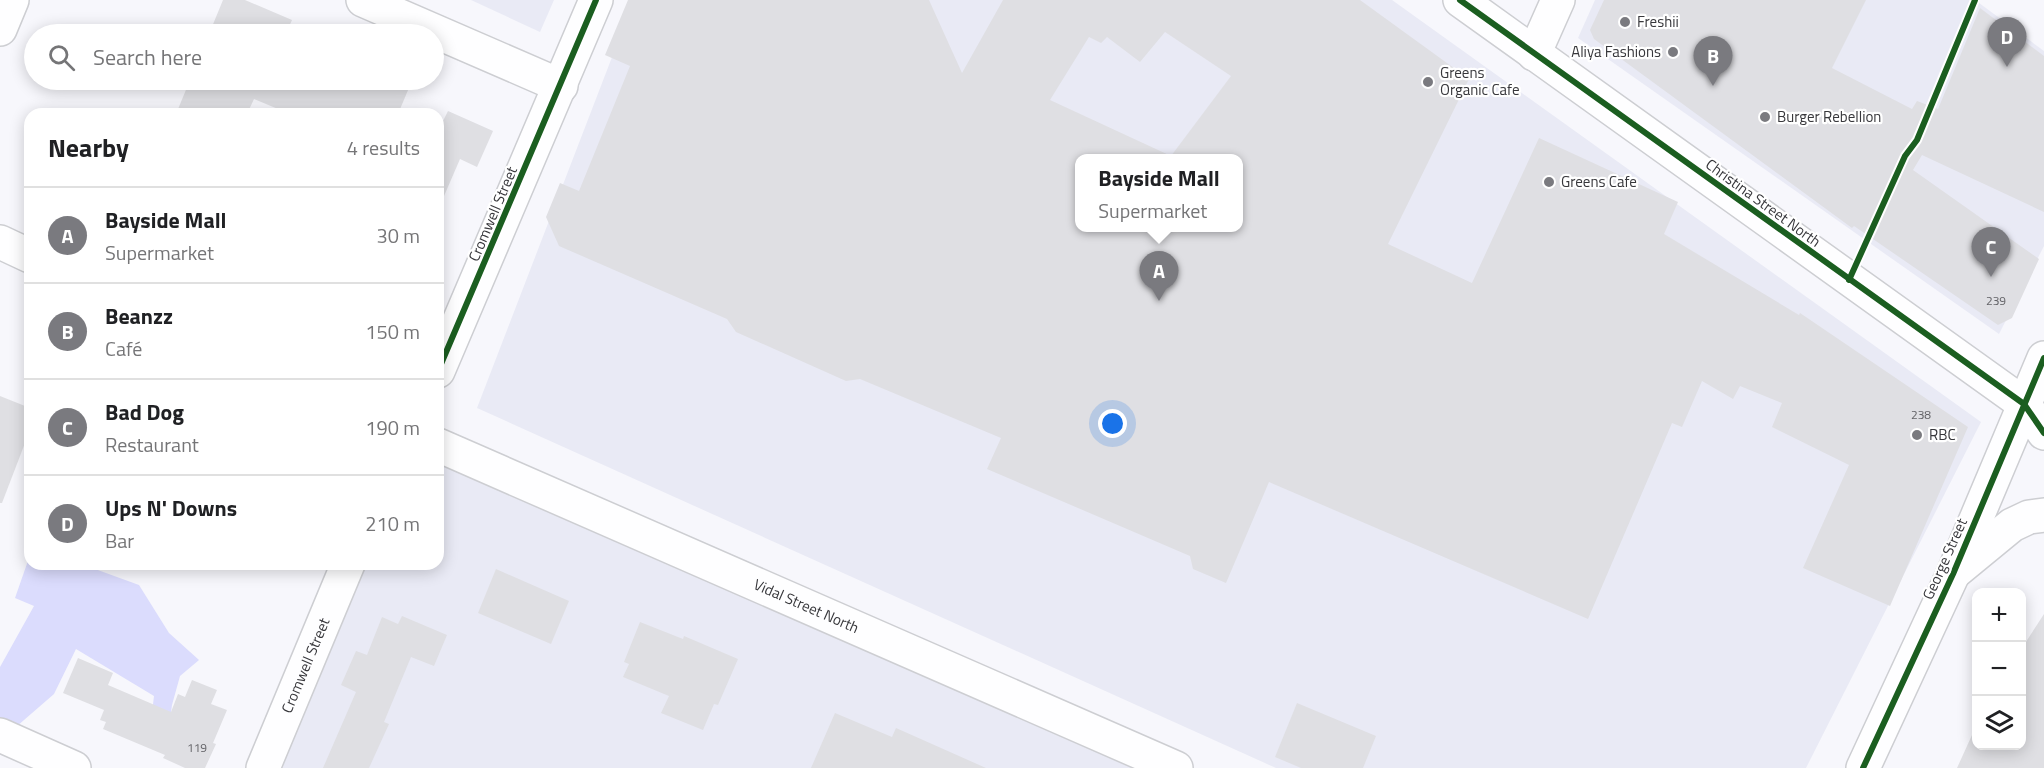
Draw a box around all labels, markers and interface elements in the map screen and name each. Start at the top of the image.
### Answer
place label: Freshii [1637,10,1679,33]
marker: Freshii [1618,15,1632,29]
pin: D [1988,17,2026,67]
search box [24,24,444,90]
pin: B [1694,36,1732,86]
text: Search here [93,40,202,74]
place label: Aliya Fashions [1571,40,1661,63]
icon: search [45,41,78,74]
marker: Aliya Fashions [1666,45,1680,59]
place label: Greens Organic Cafe [1440,61,1519,101]
marker: Greens Organic Cafe [1421,75,1435,89]
place label: Burger Rebellion [1777,105,1881,128]
marker: Burger Rebellion [1758,110,1772,124]
text: Nearby [48,128,129,167]
text: 4 results [347,132,420,163]
street label: Christina Street North [1701,153,1826,252]
popup [1075,154,1243,232]
text: Bayside Mall [1098,161,1220,195]
street label: Cromwell Street [462,162,523,265]
place label: Greens Cafe [1561,170,1637,193]
marker: Greens Cafe [1542,175,1556,189]
text: Supermarket [1098,195,1207,226]
text: Bayside Mall [105,203,227,237]
text: A [61,220,74,251]
text: 30 m [376,220,420,251]
pin: C [1972,228,2010,277]
text: Supermarket [105,237,214,268]
pin: A [1140,252,1178,301]
house number: 239 [1986,291,2006,310]
text: Beanzz [105,299,173,333]
text: B [61,316,74,347]
text: 150 m [365,316,420,347]
text: Café [105,333,142,364]
text: Bad Dog [105,395,184,429]
house number: 238 [1911,405,1931,424]
your location [1098,409,1127,438]
text: C [62,412,73,443]
text: 190 m [365,412,420,443]
place label: RBC [1929,423,1956,446]
marker: RBC [1910,428,1924,442]
text: Restaurant [105,429,199,460]
text: Ups N' Downs [105,491,237,525]
text: D [61,508,74,539]
text: 210 m [365,508,420,539]
street label: George Street [1916,514,1973,603]
text: Bar [105,525,134,556]
street label: Vidal Street North [750,573,863,639]
map controls [1972,588,2026,750]
button: + [1972,588,2026,642]
street label: Cromwell Street [275,613,336,717]
button: − [1972,642,2026,696]
button: layers [1972,696,2026,750]
house number: 119 [187,738,207,757]

